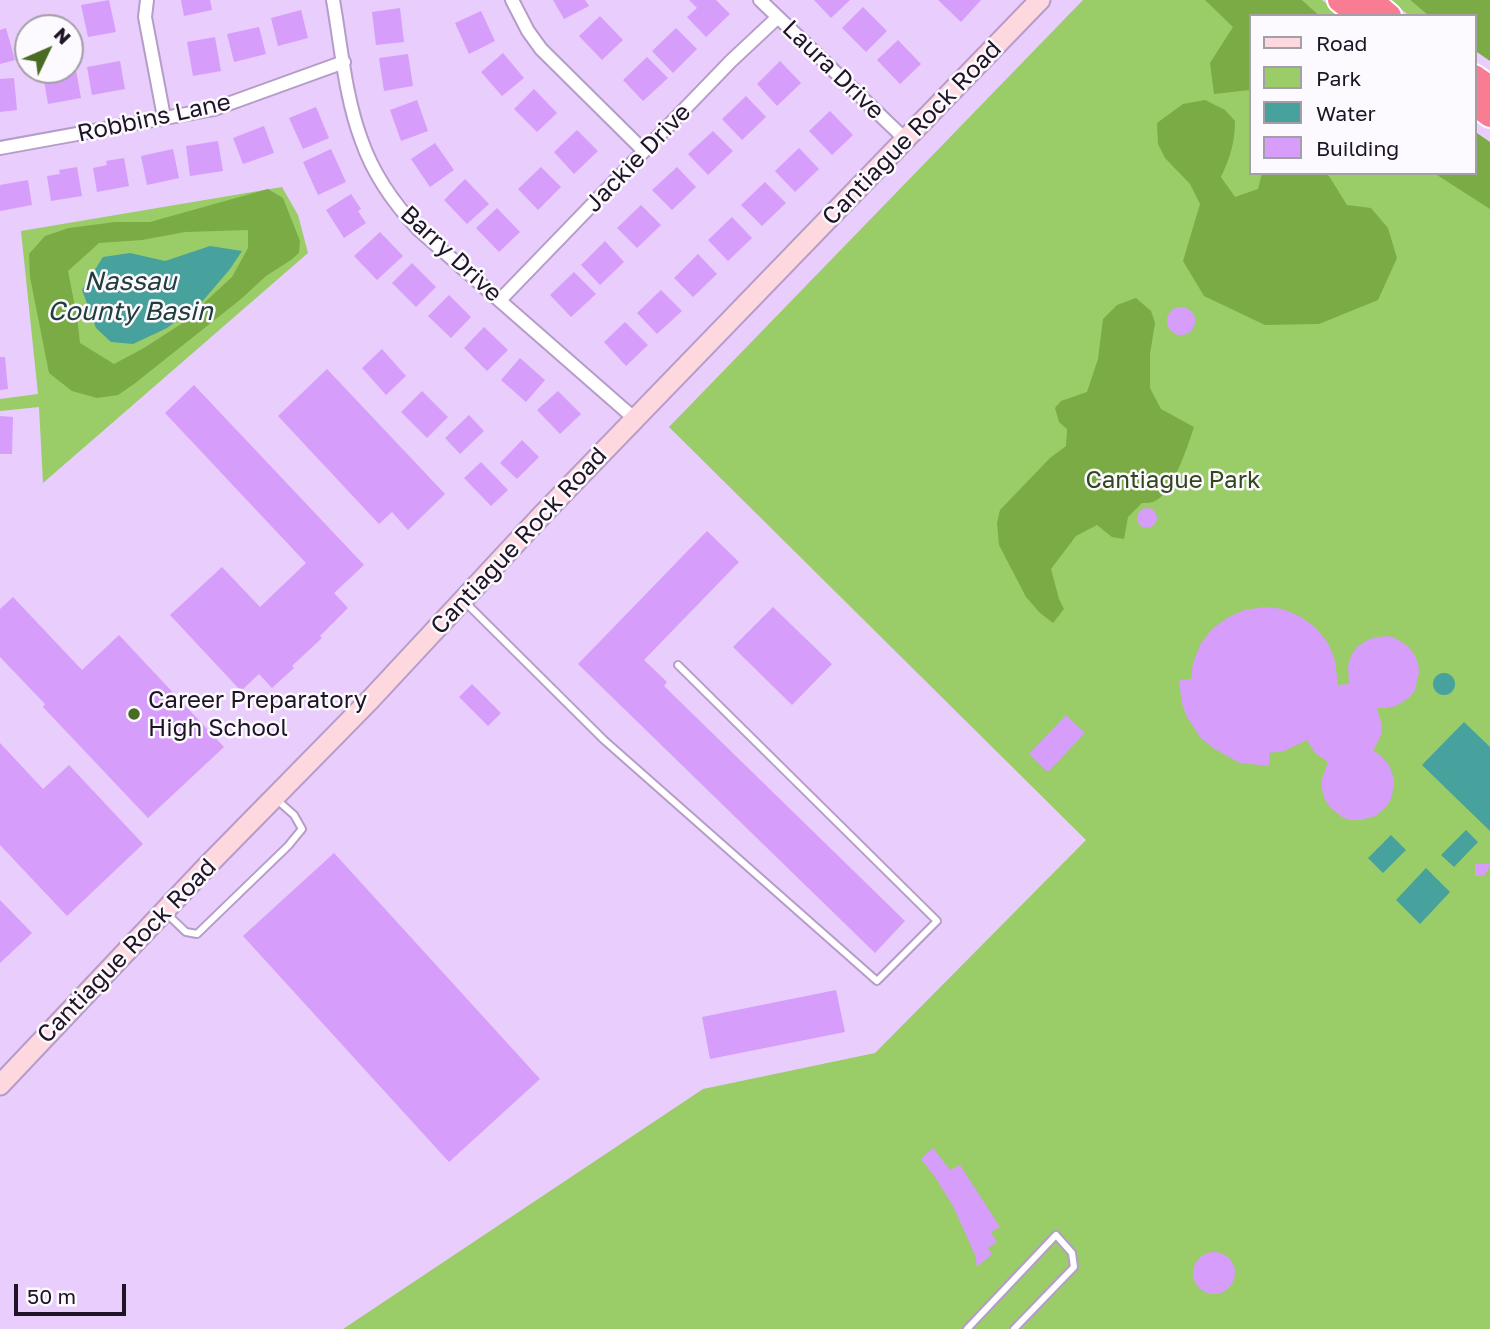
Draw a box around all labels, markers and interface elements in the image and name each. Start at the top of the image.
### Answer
north arrow [14,14,84,84]
street label: Laura Drive [776,14,890,126]
legend [1248,14,1476,175]
text: N [50,22,76,49]
text: Road [1316,30,1367,56]
street label: Cantiague Rock Road [817,35,1007,231]
text: Park [1316,65,1361,91]
street label: Robbins Lane [75,88,233,148]
street label: Jackie Drive [579,98,697,218]
text: Water [1316,100,1376,126]
text: Building [1316,135,1399,161]
street label: Barry Drive [394,200,508,308]
water label: Nassau County Basin [47,266,213,328]
street label: Cantiague Rock Road [425,442,613,640]
park label: Cantiague Park [1085,466,1261,494]
place label: Career Preparatory High School [148,686,367,742]
marker: Career Preparatory High School [126,706,142,722]
street label: Cantiague Rock Road [32,853,222,1049]
scale bar [18,1270,130,1314]
text: 50 m [27,1283,76,1309]

